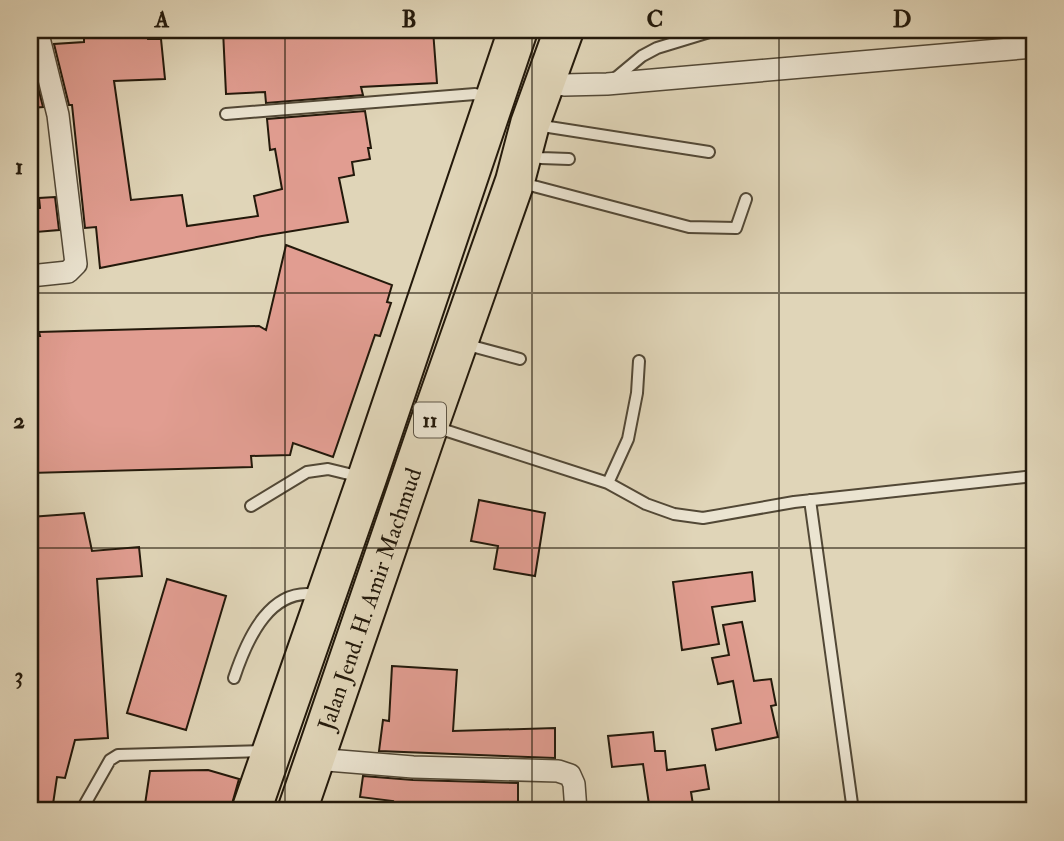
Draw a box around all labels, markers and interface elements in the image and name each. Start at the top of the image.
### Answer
text: A [154,5,170,34]
text: B [401,5,417,34]
text: C [647,5,663,34]
text: D [893,5,911,34]
text: 1 [15,152,23,181]
road number: 11 [414,402,446,438]
text: 2 [13,406,25,435]
street label: Jalan Jend. H. Amir Machmud [311,464,428,735]
text: 3 [15,661,23,690]

